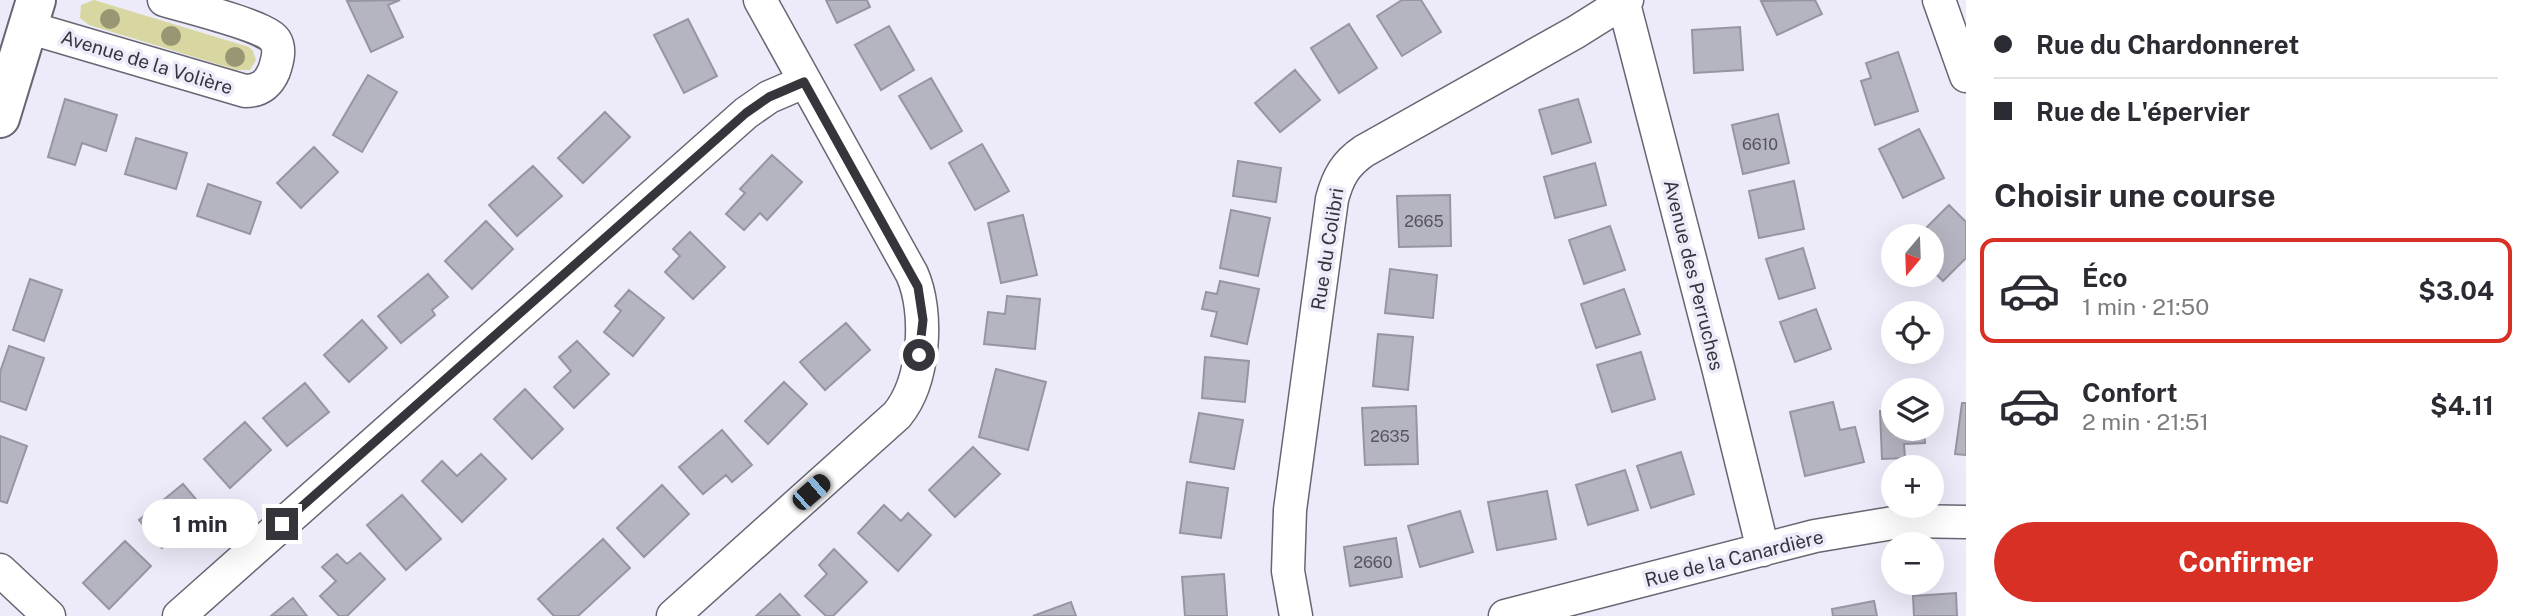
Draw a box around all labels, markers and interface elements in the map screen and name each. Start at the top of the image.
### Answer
street label: Avenue de la Volière [59,25,235,99]
text: Rue du Chardonneret [2036,29,2299,60]
text: Rue de L'épervier [2036,96,2250,127]
house number: 6610 [1742,135,1778,154]
street label: Avenue des Perruches [1660,177,1728,373]
text: Choisir une course [1994,177,2276,214]
street label: Rue du Colibri [1306,186,1348,312]
house number: 2665 [1404,212,1444,231]
north arrow [1881,224,1944,287]
map controls [1881,224,1944,595]
icon: car [1998,259,2061,322]
text: Éco [2082,262,2128,293]
text: $3.04 [2418,275,2494,306]
text: 1 min · 21:50 [2082,293,2209,320]
button: locate [1881,301,1944,364]
route start [903,339,935,371]
icon: car [1998,374,2061,437]
text: Confort [2082,377,2178,408]
button: layers [1881,378,1944,441]
text: $4.11 [2430,390,2494,421]
text: 2 min · 21:51 [2082,408,2209,435]
house number: 2635 [1370,427,1410,446]
button: + [1881,455,1944,518]
car [789,470,834,514]
callout: 1 min [142,500,258,548]
route end [266,508,298,540]
text: 1 min [172,510,228,537]
button: Confirmer [1994,522,2498,602]
street label: Rue de la Canardière [1642,525,1826,591]
button: − [1881,532,1944,595]
house number: 2660 [1353,553,1393,572]

